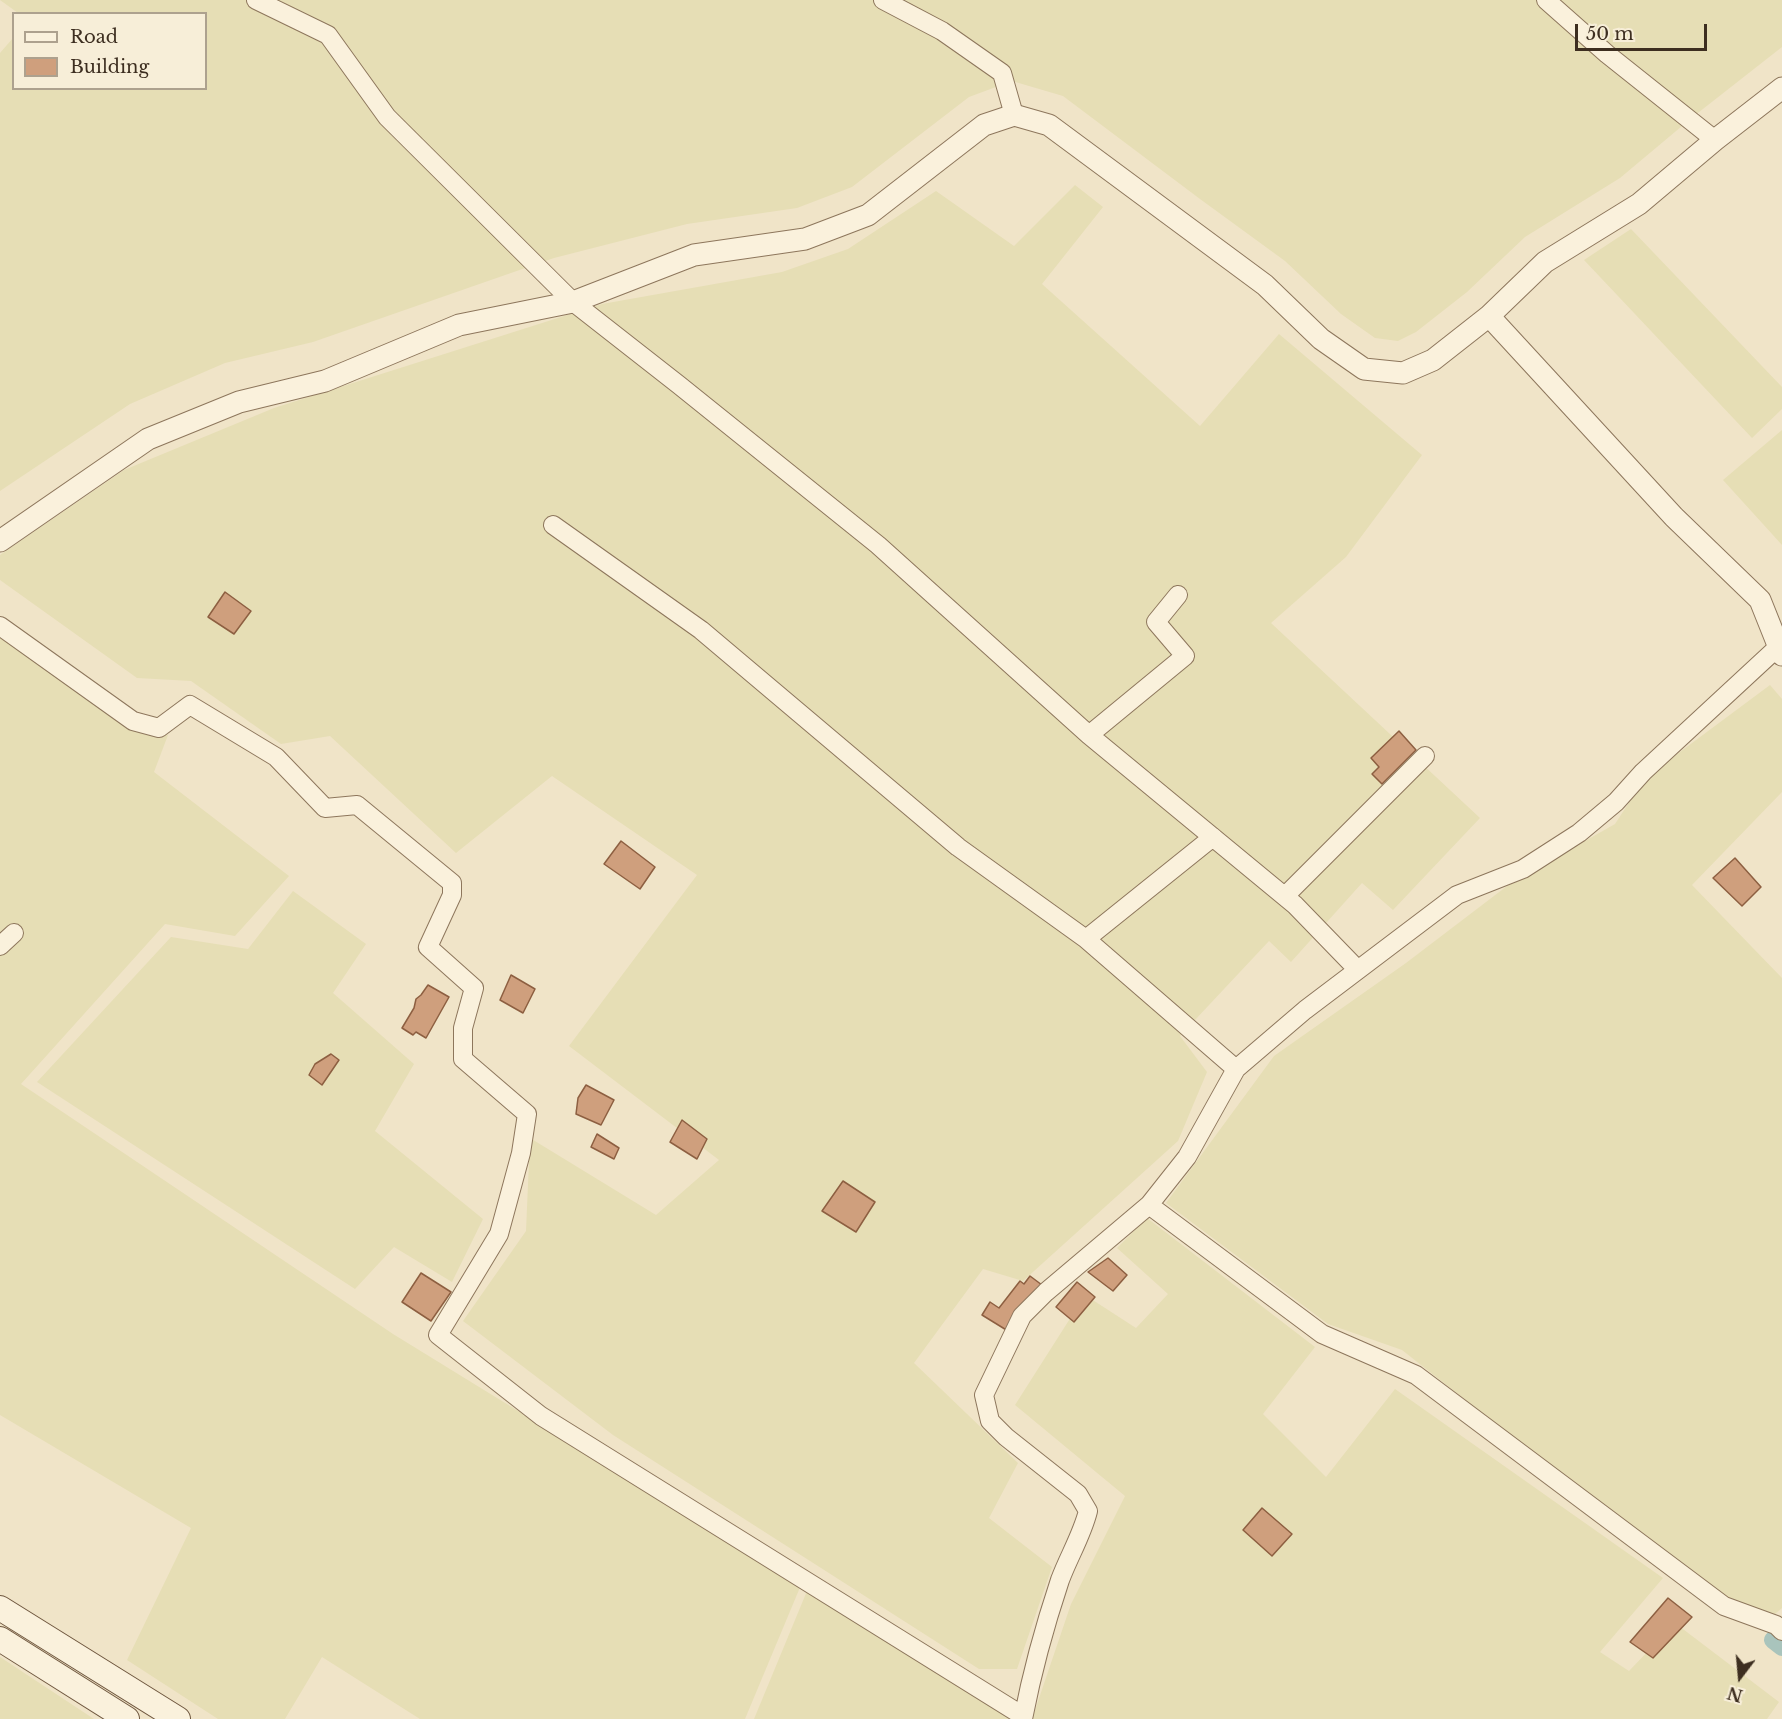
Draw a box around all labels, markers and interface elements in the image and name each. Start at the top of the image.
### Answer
legend [12,12,207,90]
scale bar [1578,12,1710,50]
text: 50 m [1586,23,1634,45]
text: Road [70,26,118,48]
text: Building [70,56,149,78]
north arrow [1710,1647,1770,1707]
text: N [1725,1683,1745,1706]

